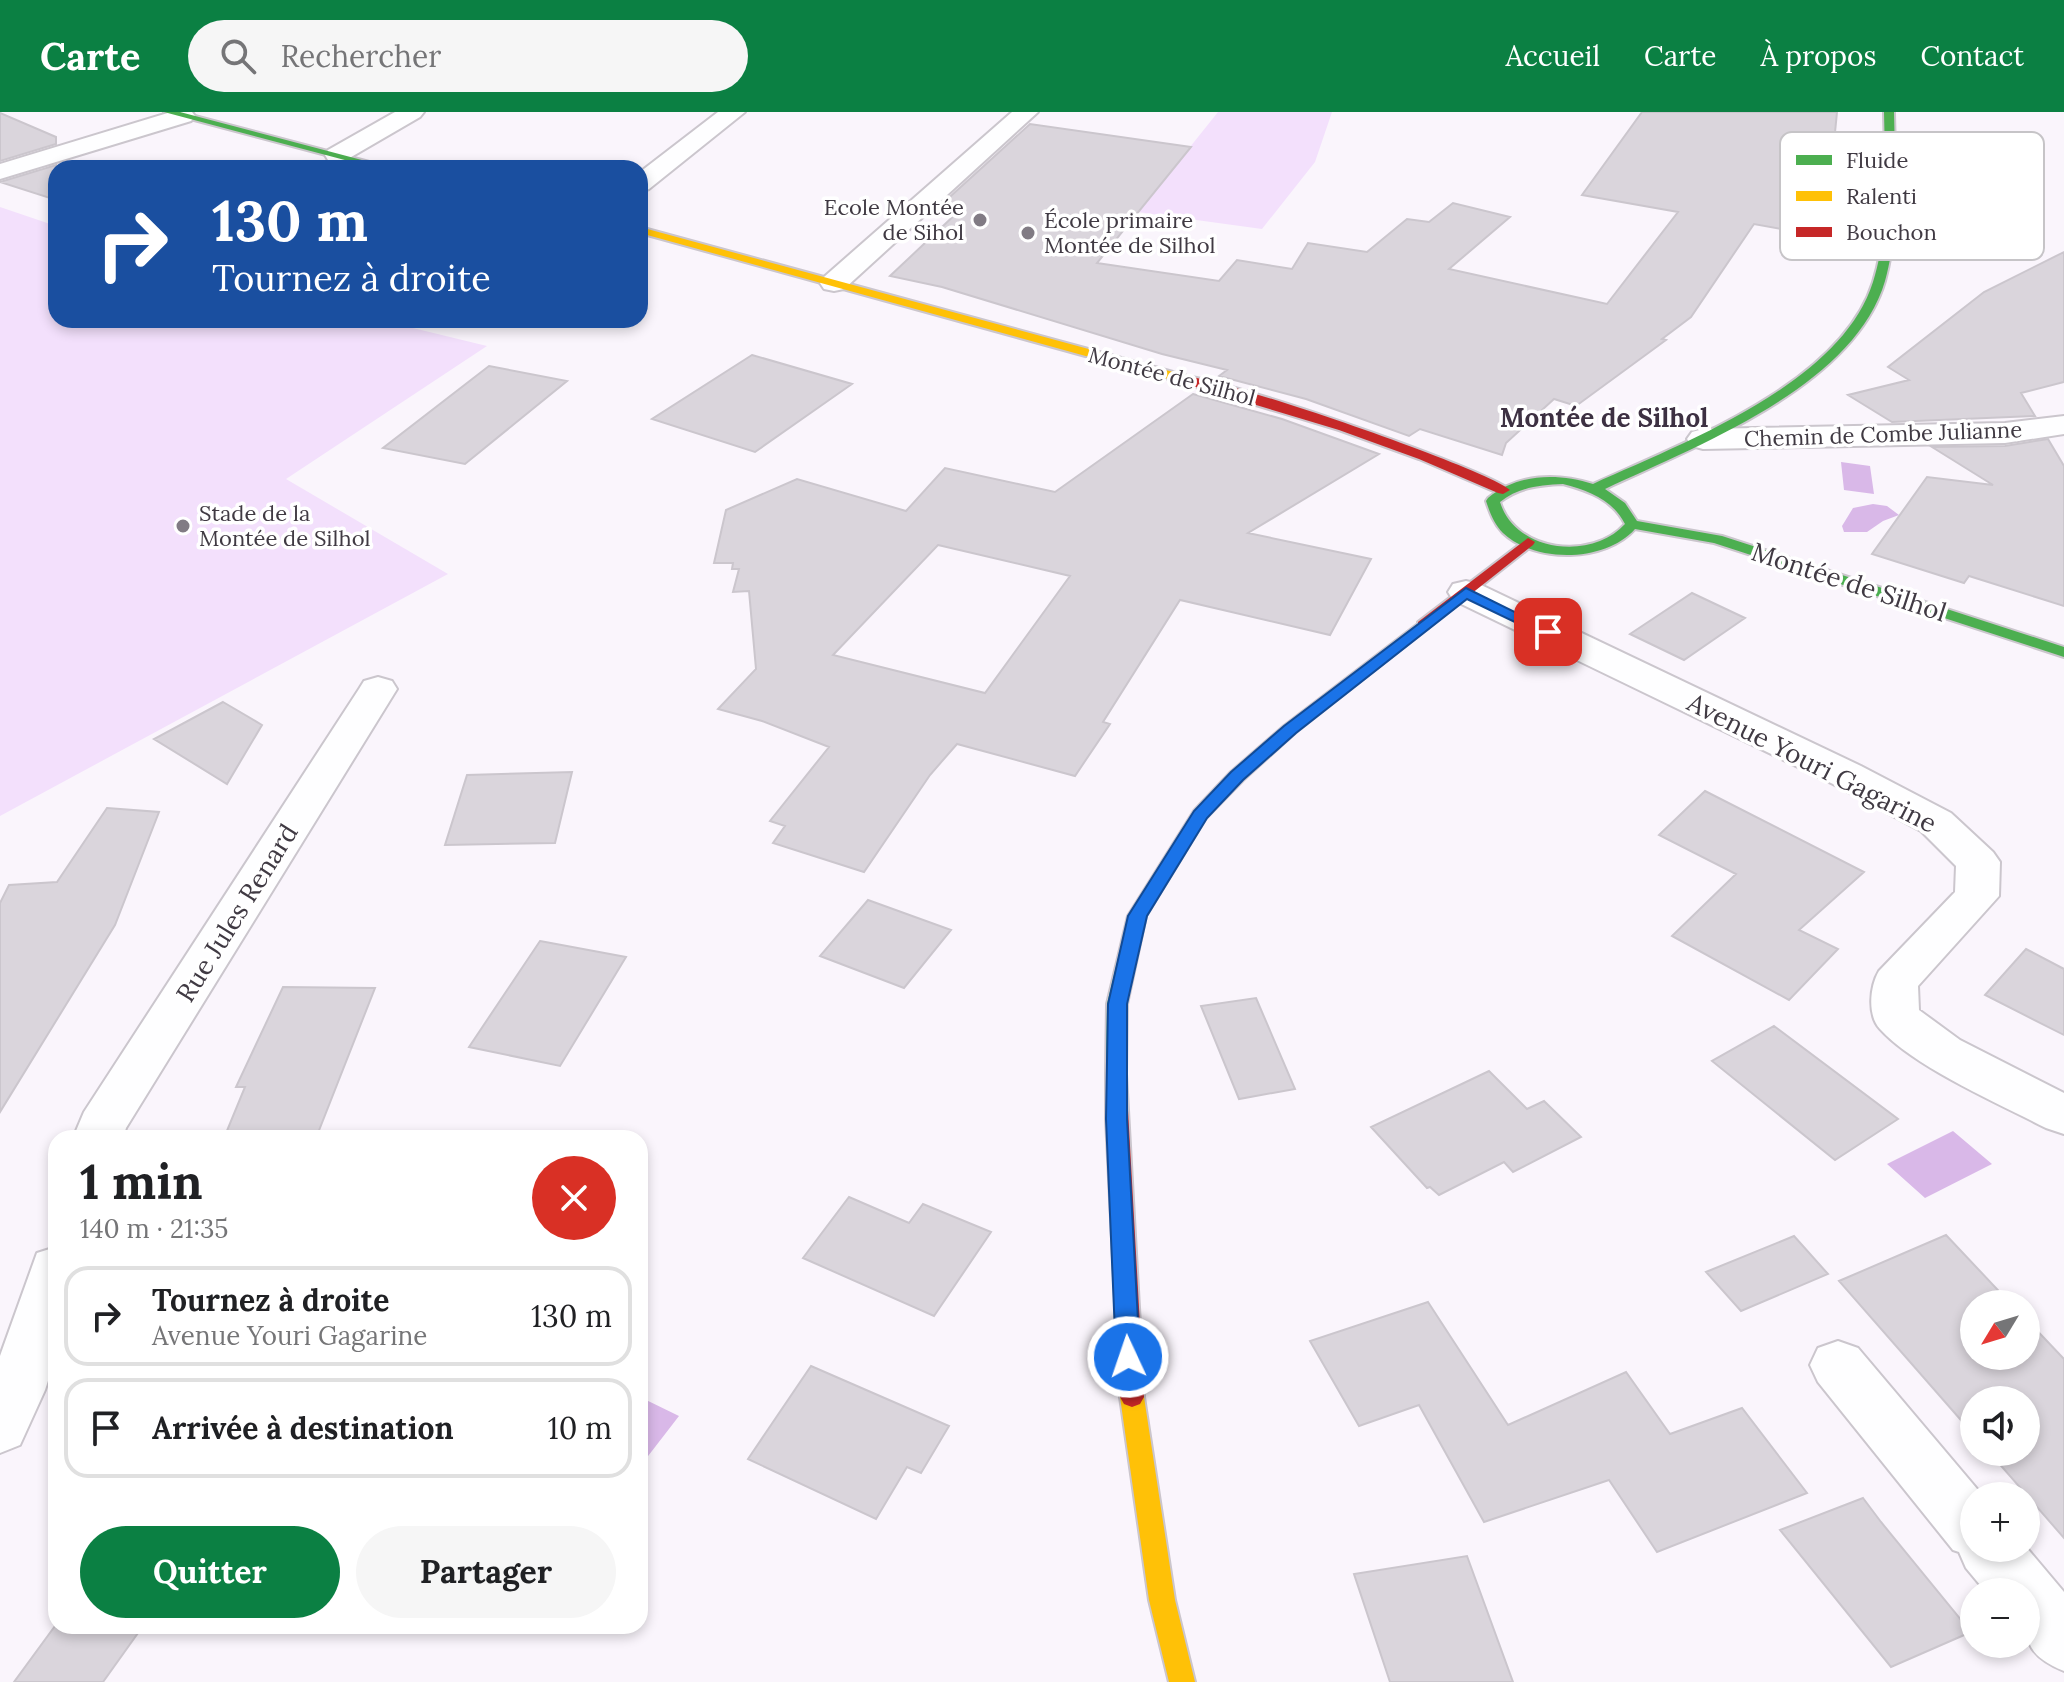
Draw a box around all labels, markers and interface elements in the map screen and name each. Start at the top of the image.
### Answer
search box [188,20,748,92]
text: Carte [40,32,140,80]
icon: search [216,34,260,78]
text: Rechercher [280,37,441,75]
text: Accueil [1506,38,1600,74]
text: Carte [1644,38,1716,74]
text: À propos [1760,38,1876,74]
text: Contact [1920,38,2024,74]
legend [1780,132,2044,260]
text: Fluide [1846,146,1909,174]
text: Ralenti [1846,182,1917,210]
text: 130 m [212,185,368,256]
icon: right [80,192,184,296]
place label: Ecole Montée de Sihol [824,193,964,246]
place label: École primaire Montée de Silhol [1044,206,1216,259]
marker: Ecole Montée de Sihol [971,211,989,229]
text: Bouchon [1846,218,1937,246]
marker: École primaire Montée de Silhol [1019,224,1037,242]
text: Tournez à droite [212,255,491,301]
street label: Montée de Silhol [1086,340,1258,412]
district label: Montée de Silhol [1500,401,1708,434]
street label: Chemin de Combe Julianne [1743,415,2023,453]
place label: Stade de la Montée de Silhol [199,499,371,552]
marker: Stade de la Montée de Silhol [174,517,192,535]
street label: Montée de Silhol [1748,535,1951,629]
pin [1514,598,1582,666]
icon: arrive [1526,610,1570,654]
street label: Avenue Youri Gagarine [1681,685,1942,840]
street label: Rue Jules Renard [169,817,305,1008]
text: 1 min [80,1151,203,1212]
button: close [532,1156,616,1240]
text: 140 m · 21:35 [80,1212,229,1245]
text: Tournez à droite [152,1281,389,1319]
north arrow [1960,1290,2040,1370]
map controls [1960,1290,2040,1658]
icon: right [84,1294,128,1338]
text: 130 m [531,1297,612,1335]
position arrow [1086,1315,1170,1399]
text: Avenue Youri Gagarine [152,1319,427,1352]
button: sound [1960,1386,2040,1466]
icon: arrive [84,1406,128,1450]
text: Arrivée à destination [152,1409,454,1447]
text: 10 m [548,1409,612,1447]
button: + [1960,1482,2040,1562]
button: Quitter [80,1526,340,1618]
button: Partager [356,1526,616,1618]
button: − [1960,1578,2040,1658]

